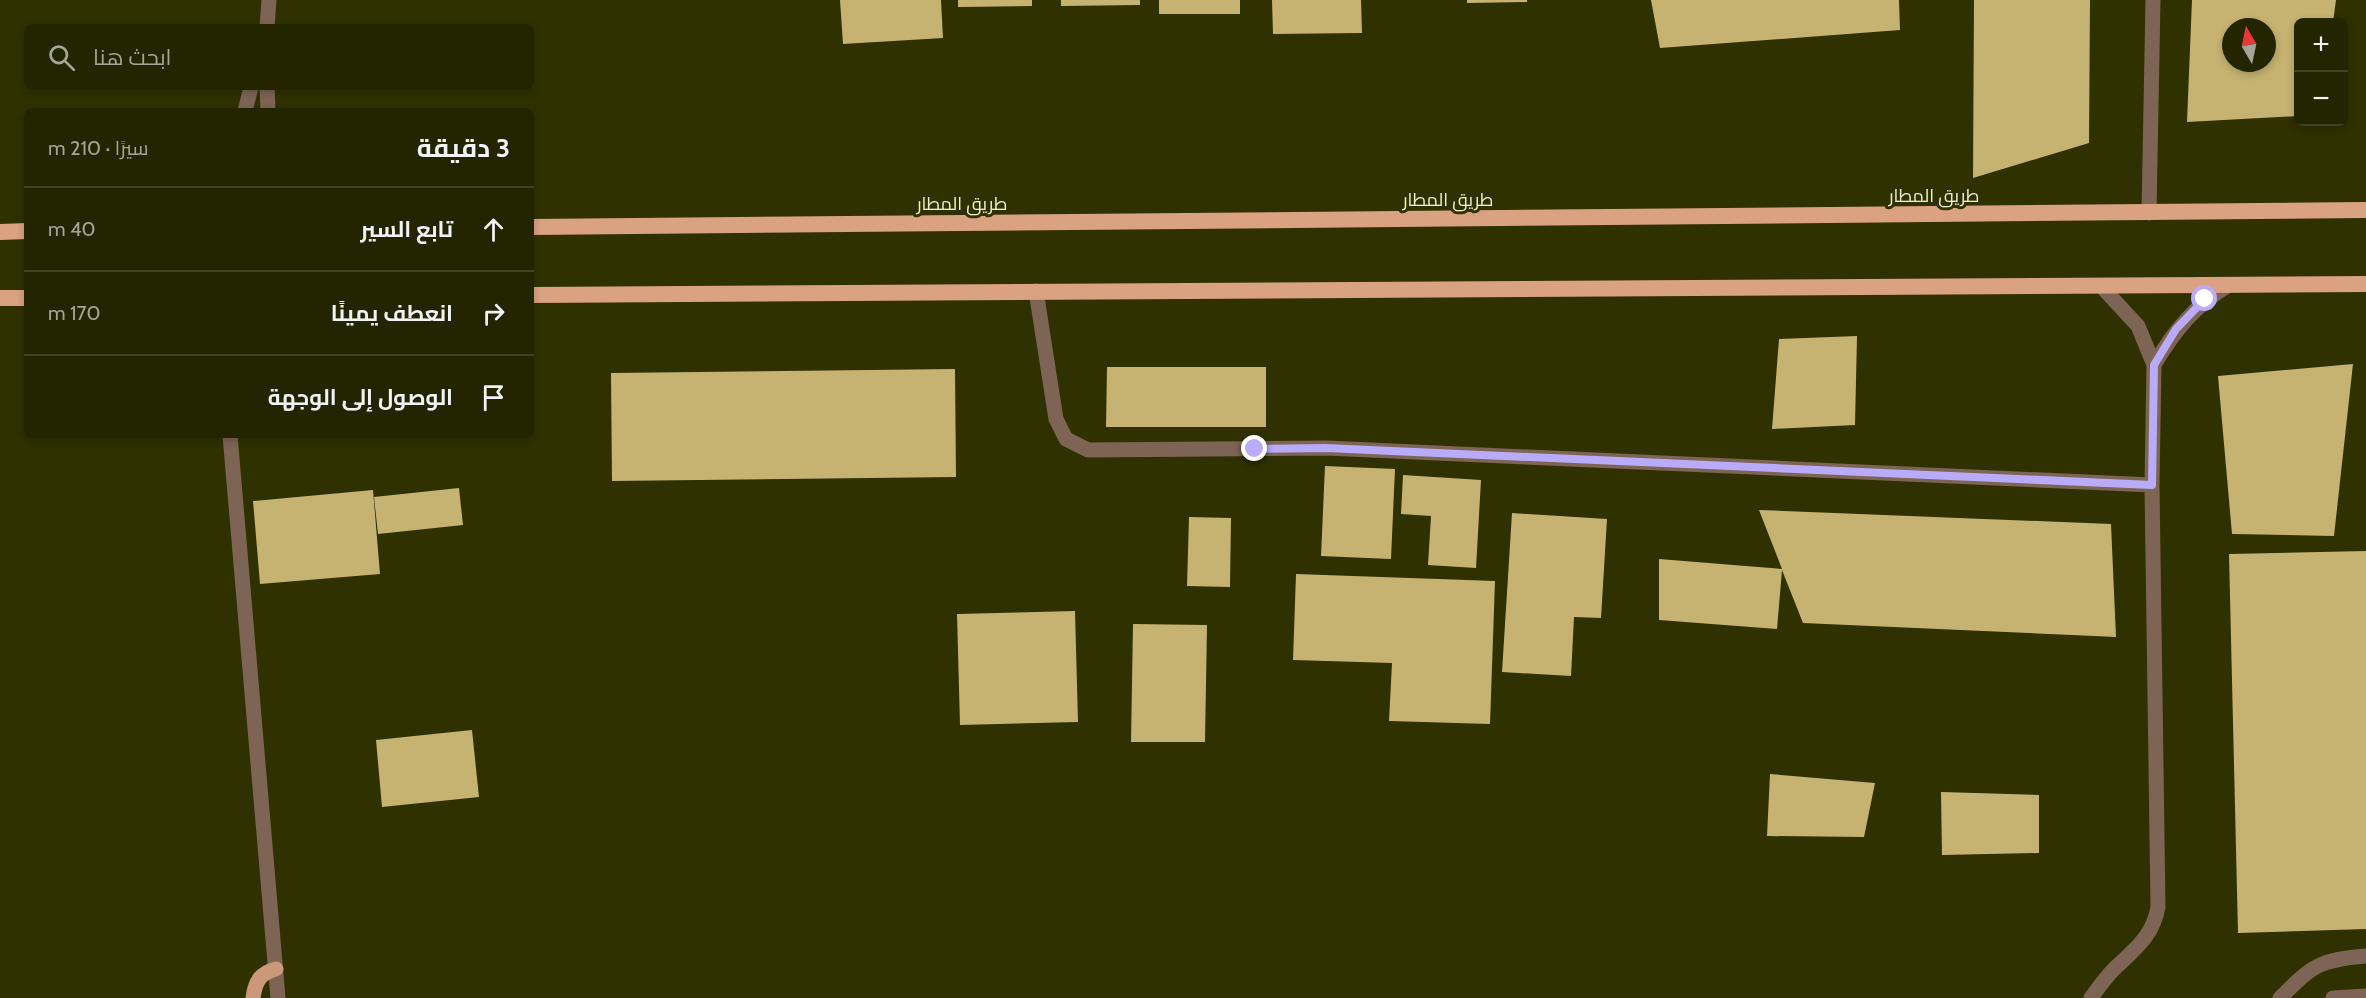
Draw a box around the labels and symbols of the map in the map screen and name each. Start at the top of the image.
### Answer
north arrow [2222,18,2276,72]
street label: طريق المطار [1888,185,1979,208]
street label: طريق المطار [1402,189,1493,212]
street label: طريق المطار [916,193,1007,216]
route start [2191,285,2217,311]
route end [1241,435,1267,461]

